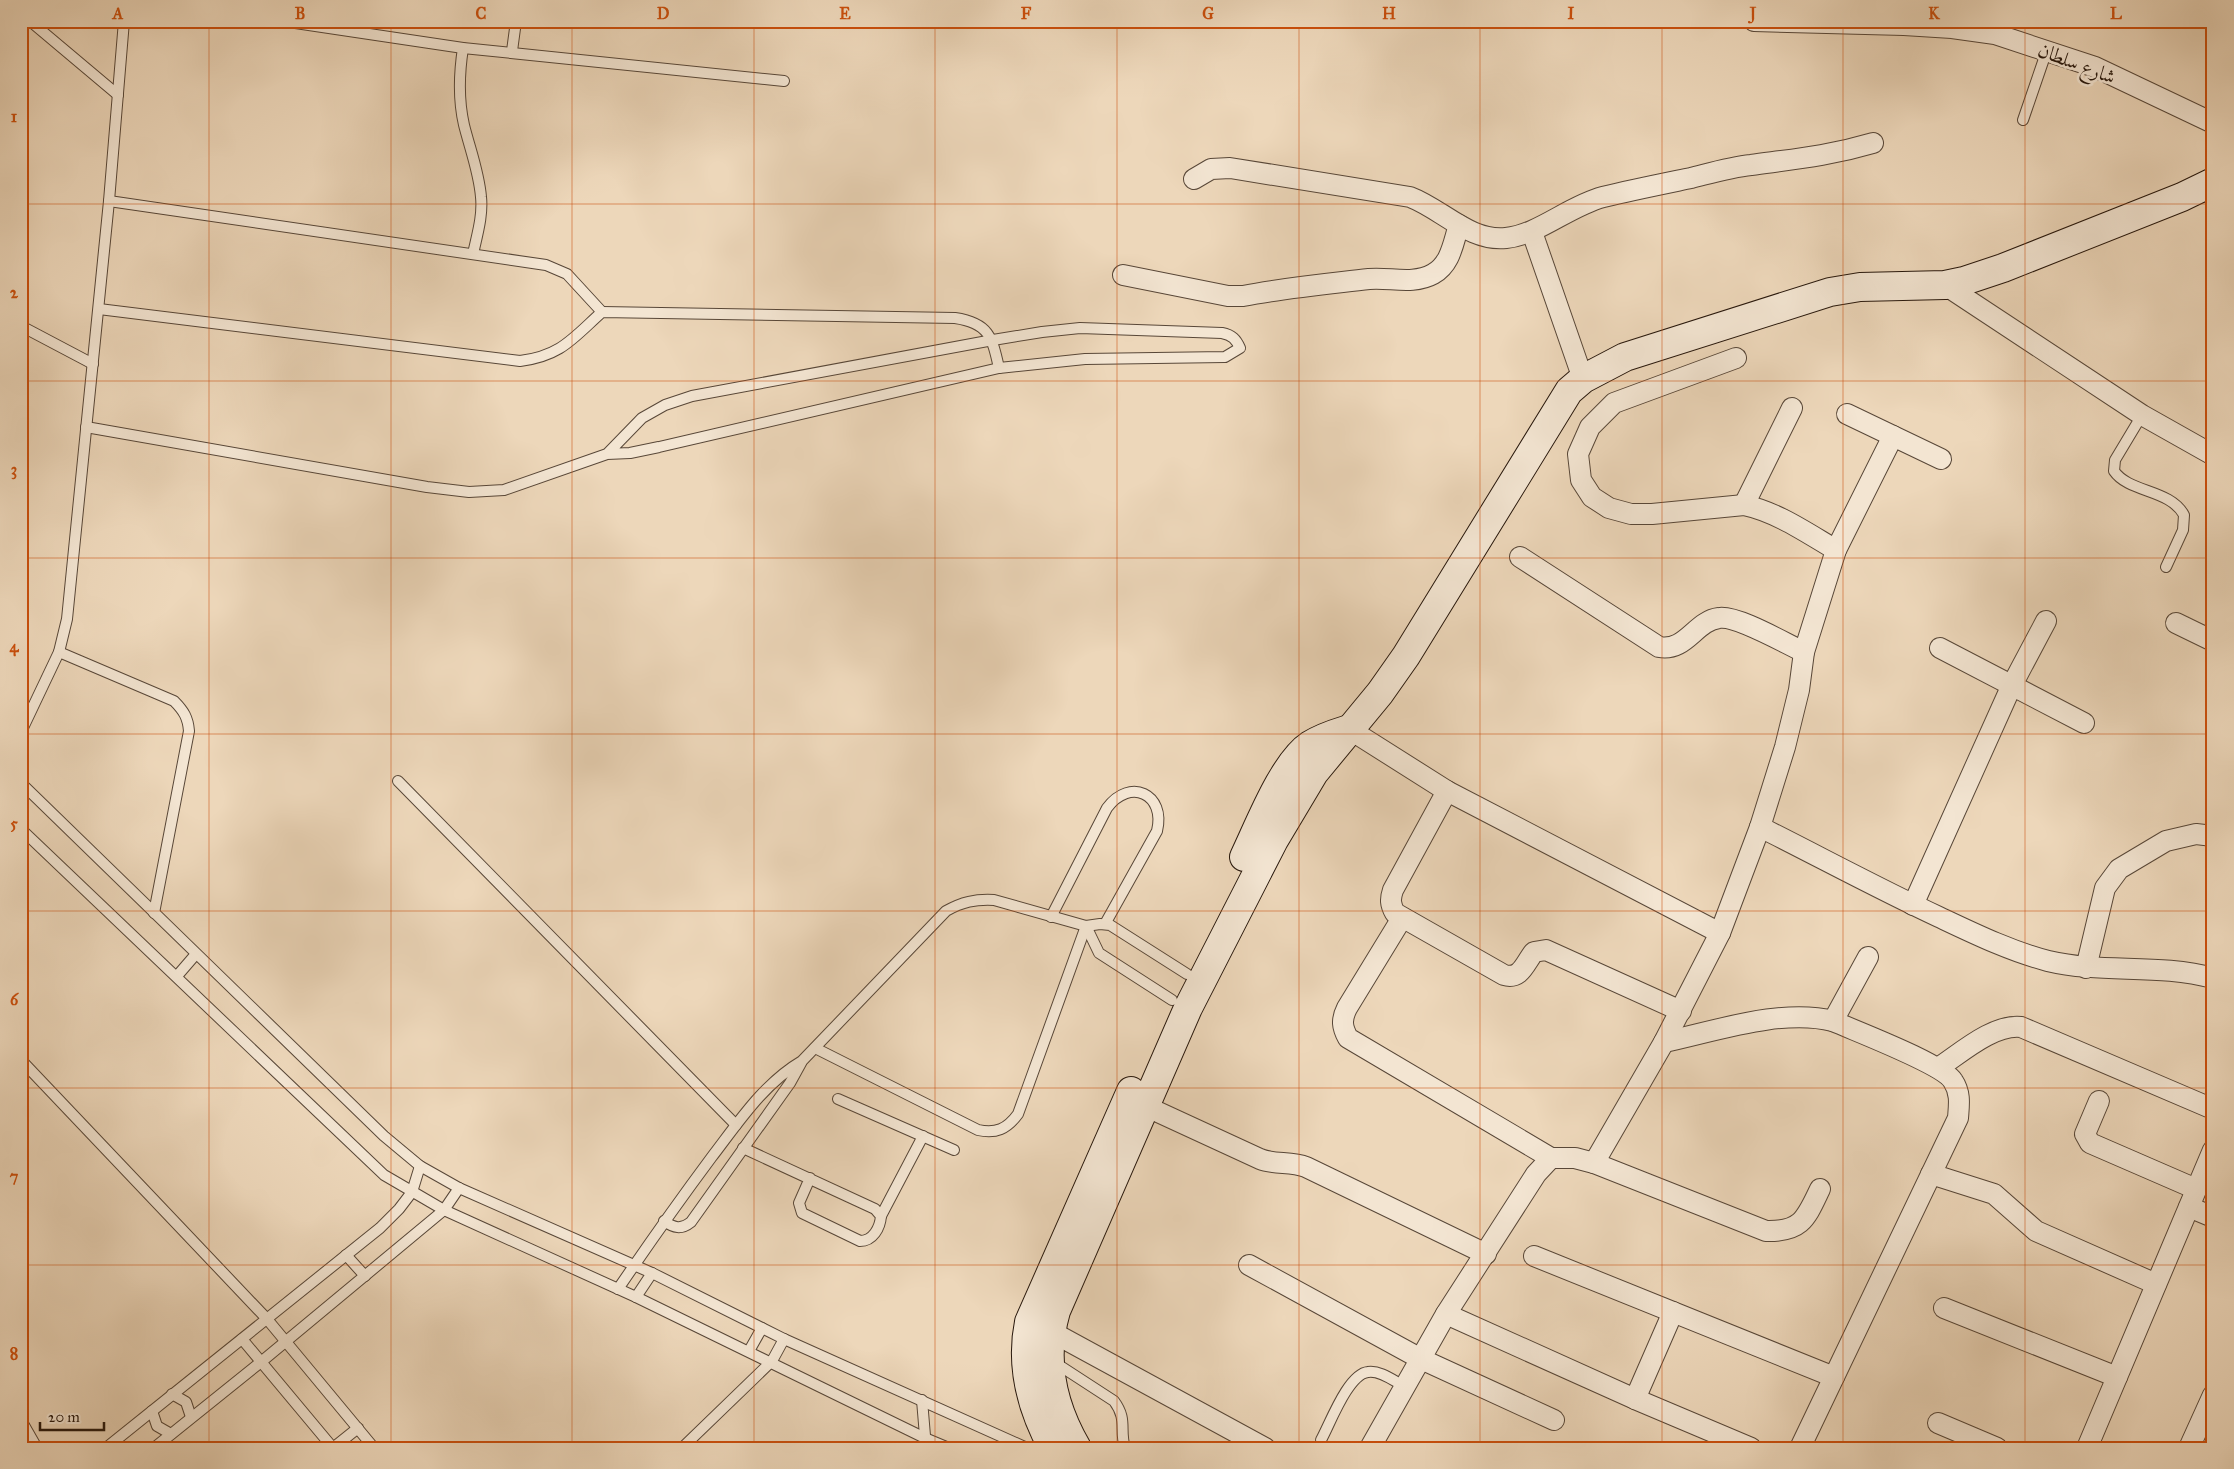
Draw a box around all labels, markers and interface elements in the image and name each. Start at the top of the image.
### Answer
text: A [112,4,124,23]
text: B [295,4,305,23]
text: C [476,4,487,23]
text: D [657,4,670,23]
text: E [839,4,851,23]
text: F [1021,4,1032,23]
text: G [1202,4,1214,23]
text: H [1382,4,1396,23]
text: I [1568,4,1575,23]
text: J [1748,4,1757,24]
text: K [1928,4,1940,23]
text: L [2110,4,2122,23]
street label: شارع سلطان [2033,37,2119,94]
text: 1 [11,107,18,126]
text: 2 [10,283,19,302]
text: 3 [11,460,17,480]
text: 4 [10,637,20,657]
text: 5 [10,814,18,833]
text: 6 [10,990,19,1009]
text: 7 [10,1167,19,1186]
text: 8 [10,1344,18,1363]
scale bar [40,1399,104,1431]
text: 20 m [48,1408,80,1426]

